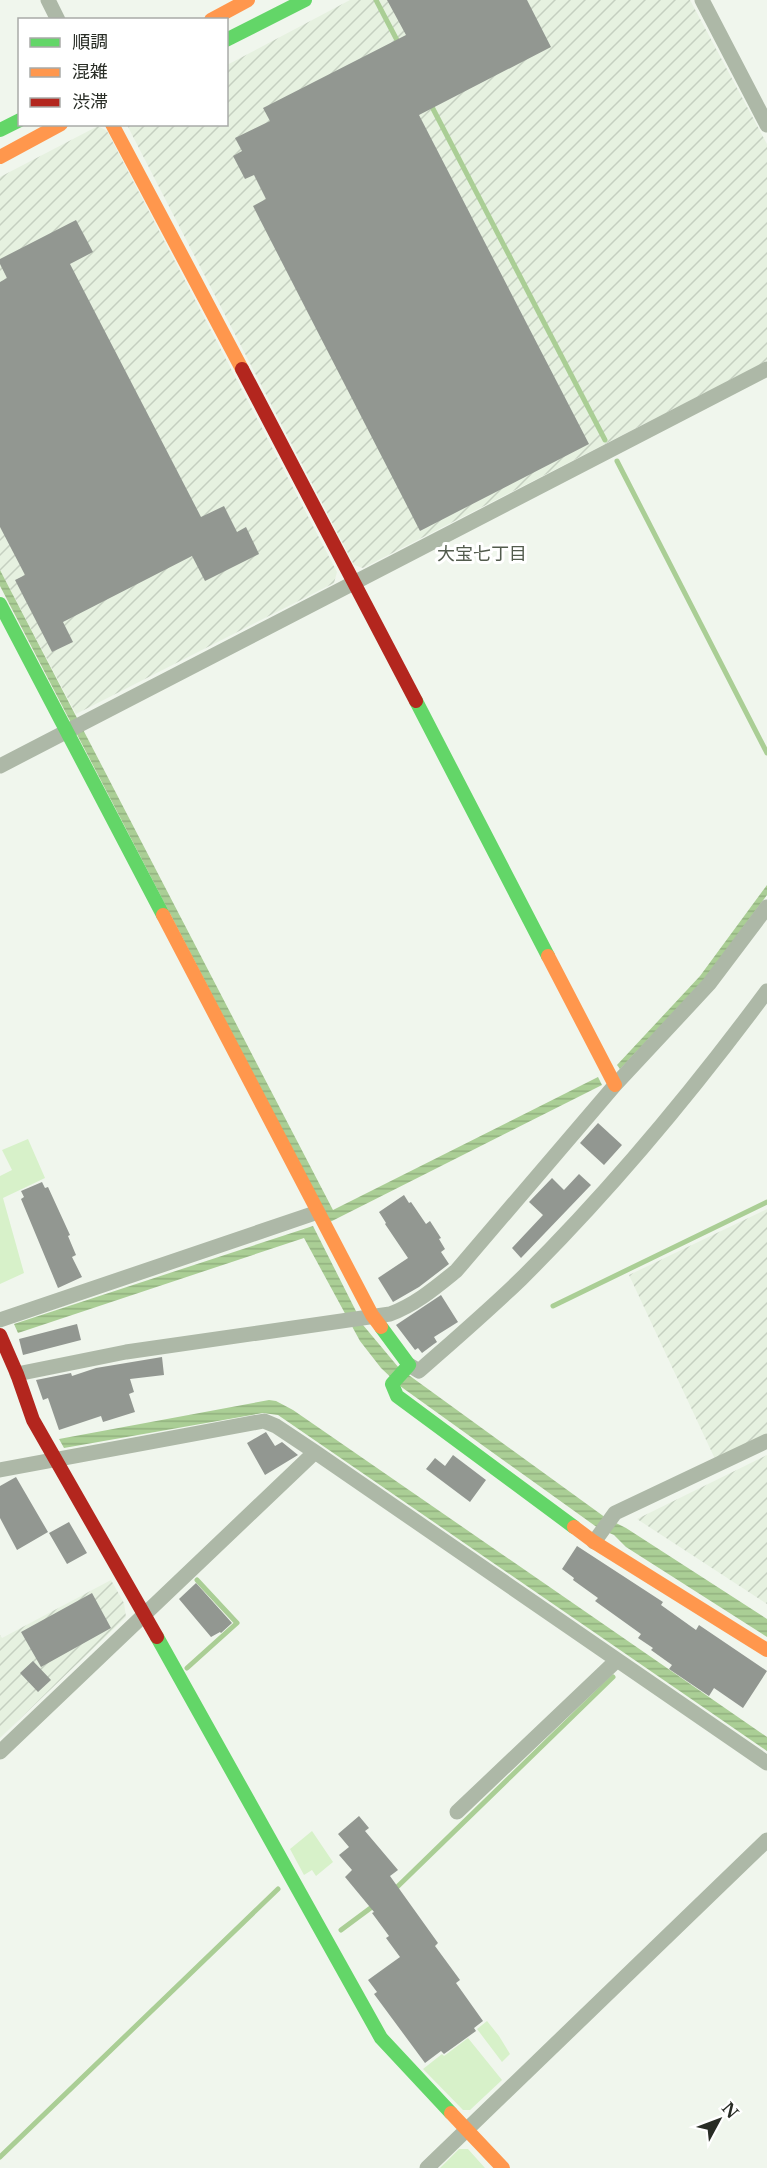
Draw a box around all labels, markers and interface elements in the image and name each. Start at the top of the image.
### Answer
legend [18,18,228,126]
text: 順調 [72,31,108,53]
text: 混雑 [72,61,108,83]
text: 渋滞 [72,91,108,113]
district label: 大宝七丁目 [437,543,527,565]
north arrow [689,2090,749,2150]
text: N [718,2098,743,2122]

